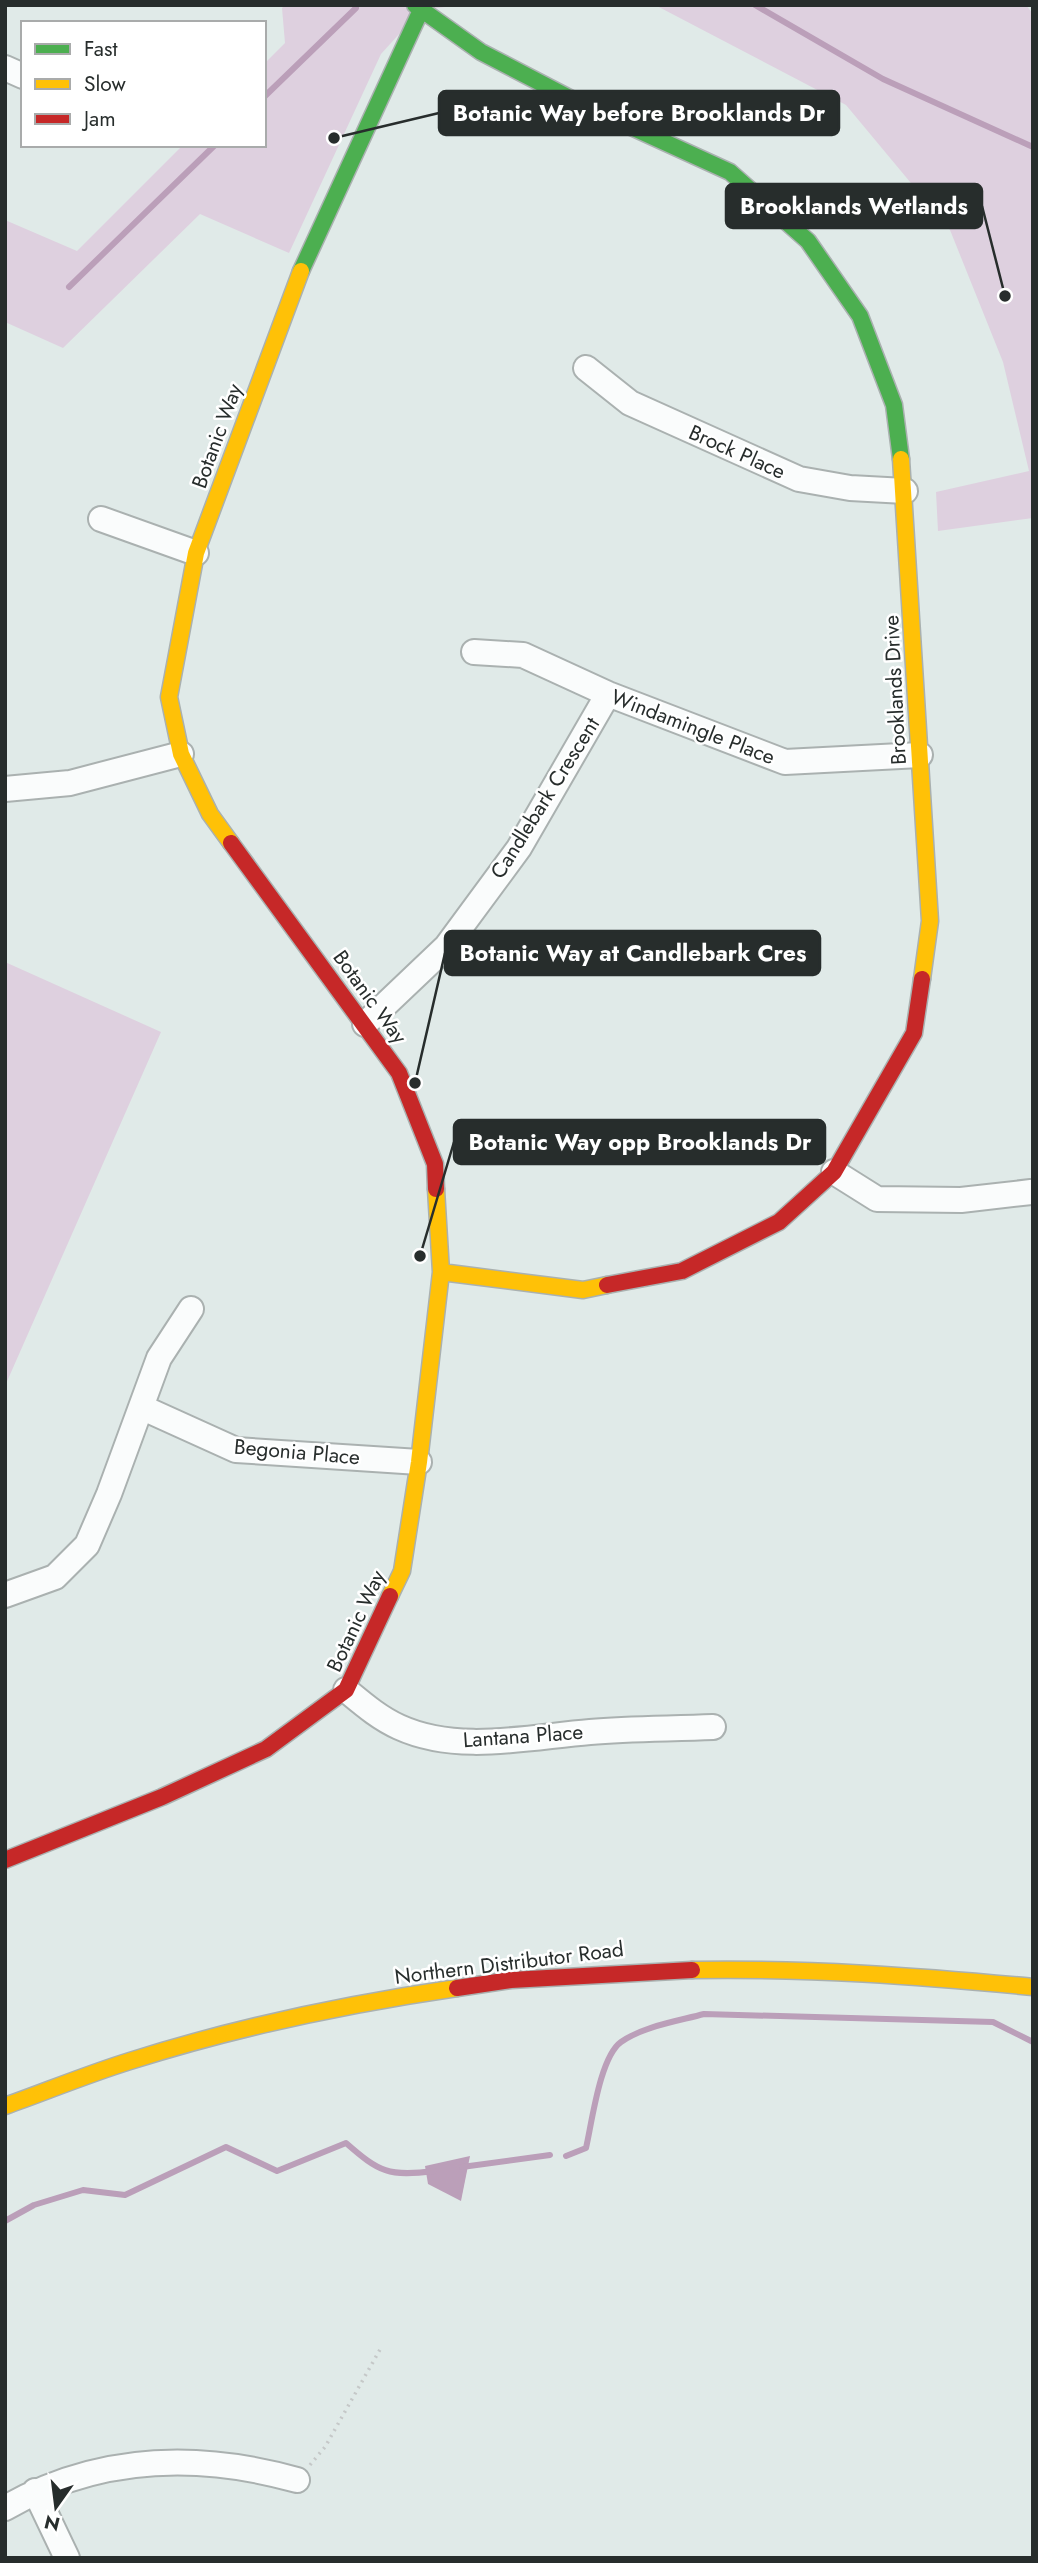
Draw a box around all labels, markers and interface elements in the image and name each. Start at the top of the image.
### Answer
legend [21,21,266,147]
text: Fast [84,34,117,64]
text: Slow [84,69,126,99]
callout: Botanic Way before Brooklands Dr [439,91,839,135]
text: Botanic Way before Brooklands Dr [453,96,826,130]
text: Jam [81,104,116,134]
callout: Brooklands Wetlands [726,184,982,228]
text: Brooklands Wetlands [740,189,968,223]
street label: Botanic Way [184,379,250,492]
street label: Brock Place [684,417,790,487]
street label: Brooklands Drive [876,614,914,766]
street label: Windamingle Place [607,682,779,772]
street label: Candlebark Crescent [483,711,607,885]
callout: Botanic Way at Candlebark Cres [445,931,820,975]
text: Botanic Way at Candlebark Cres [460,936,806,970]
street label: Botanic Way [326,944,415,1051]
callout: Botanic Way opp Brooklands Dr [454,1120,825,1164]
text: Botanic Way opp Brooklands Dr [468,1125,812,1159]
street label: Begonia Place [233,1432,361,1472]
street label: Botanic Way [319,1565,393,1677]
street label: Lantana Place [462,1717,584,1755]
street label: Northern Distributor Road [393,1934,625,1992]
north arrow [21,2472,91,2542]
text: N [41,2508,63,2538]

